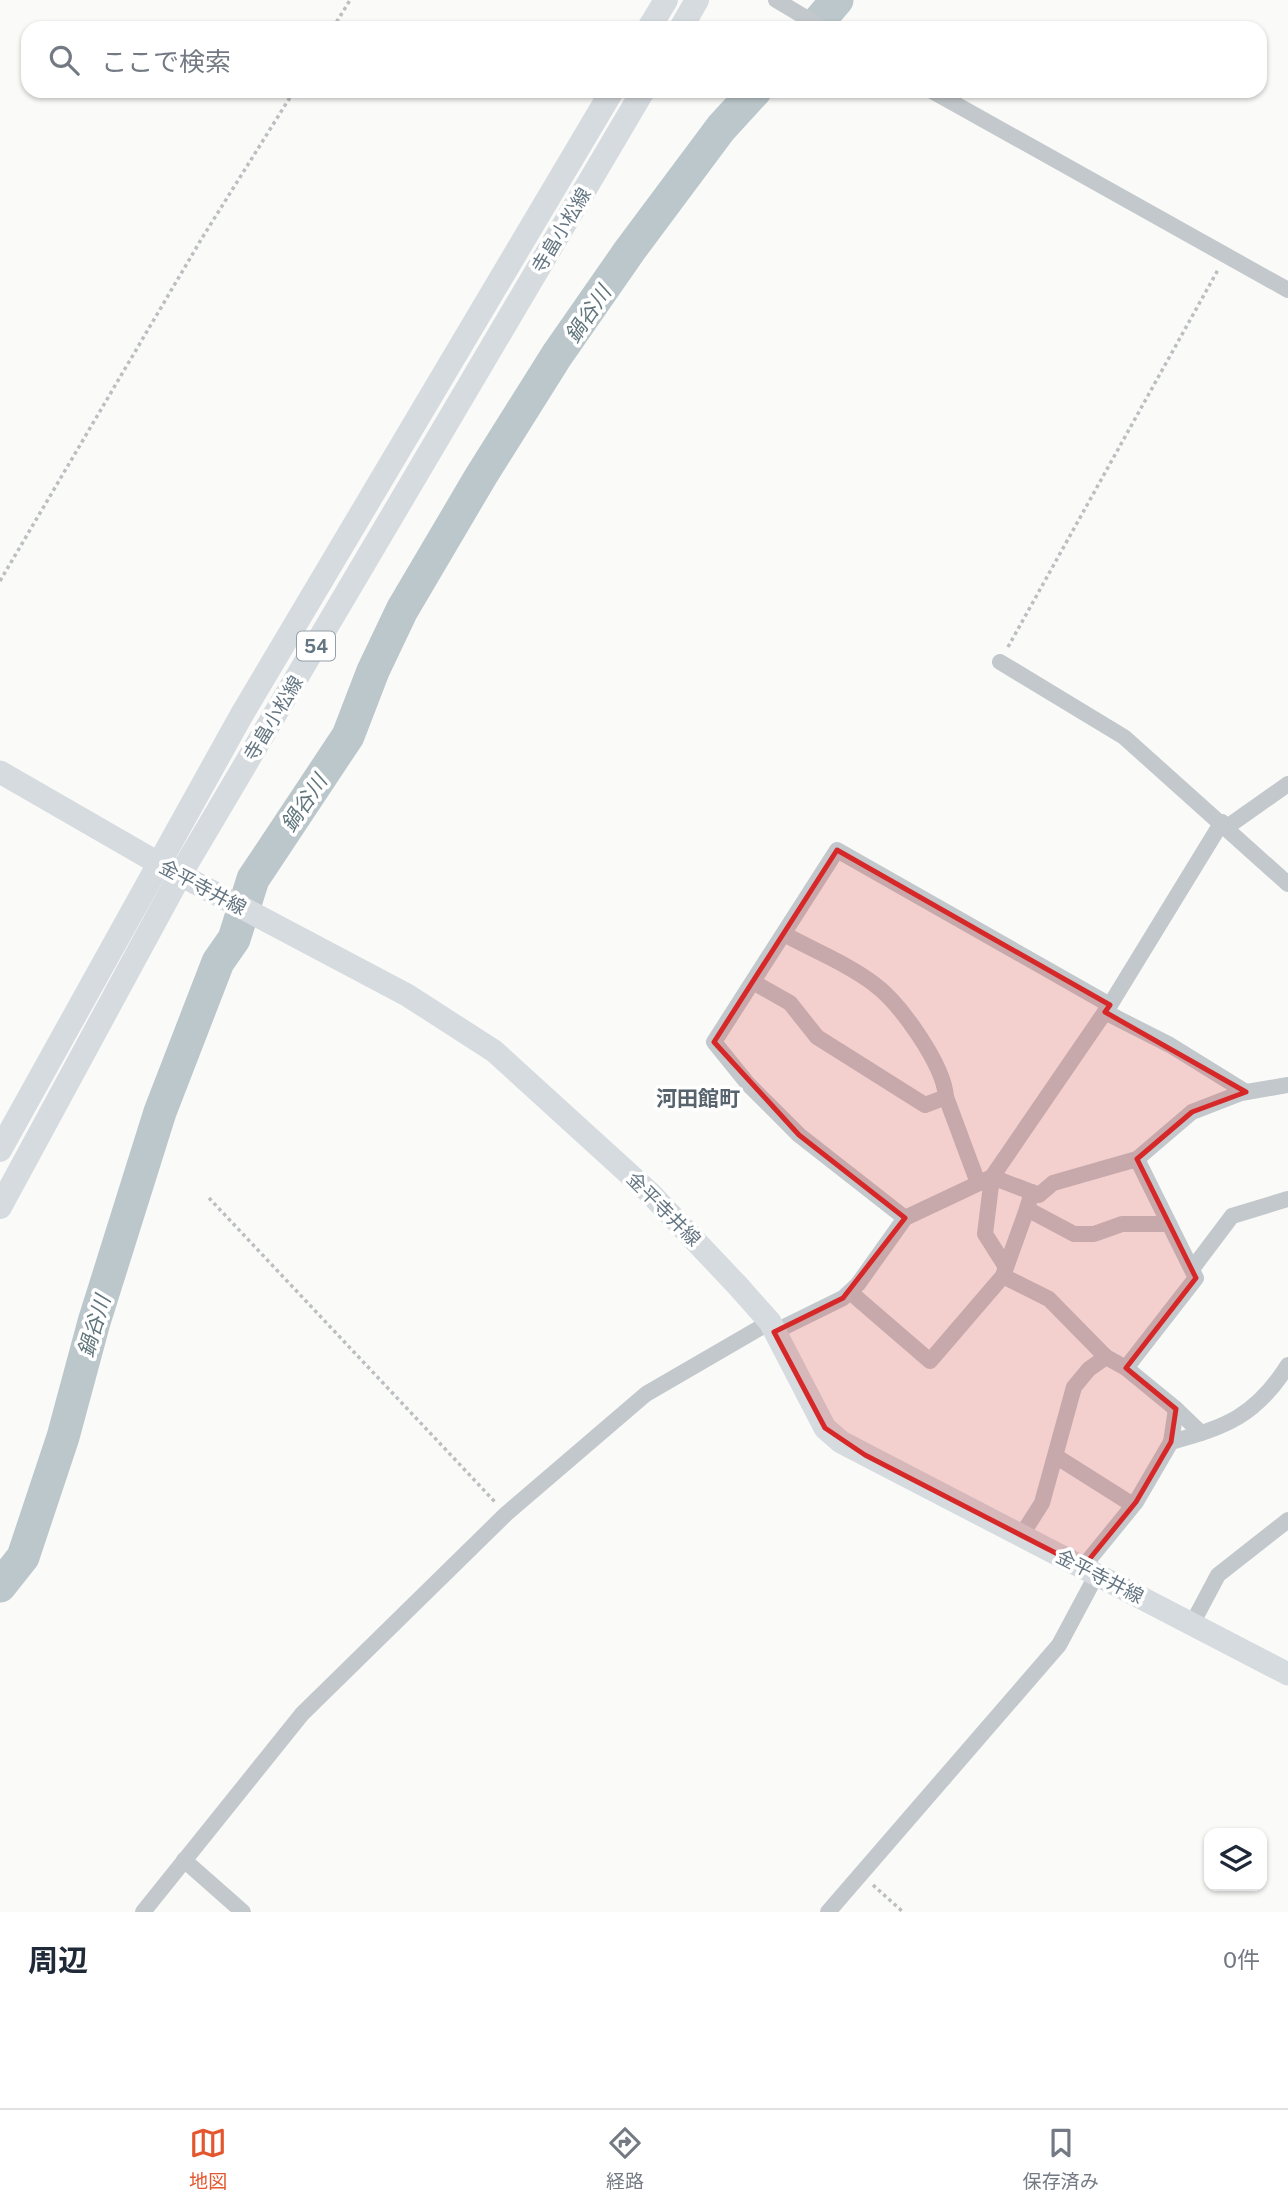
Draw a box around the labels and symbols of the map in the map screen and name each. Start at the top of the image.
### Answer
street label: 寺畠小松線 [527,184,595,276]
water label: 鍋谷川 [560,279,617,347]
road number: 54 [297,632,335,660]
street label: 寺畠小松線 [239,672,307,764]
water label: 鍋谷川 [276,768,333,836]
street label: 金平寺井線 [156,855,250,919]
district label: 河田館町 [656,1086,740,1111]
street label: 金平寺井線 [623,1168,705,1250]
water label: 鍋谷川 [73,1290,116,1360]
street label: 金平寺井線 [1053,1545,1147,1607]

